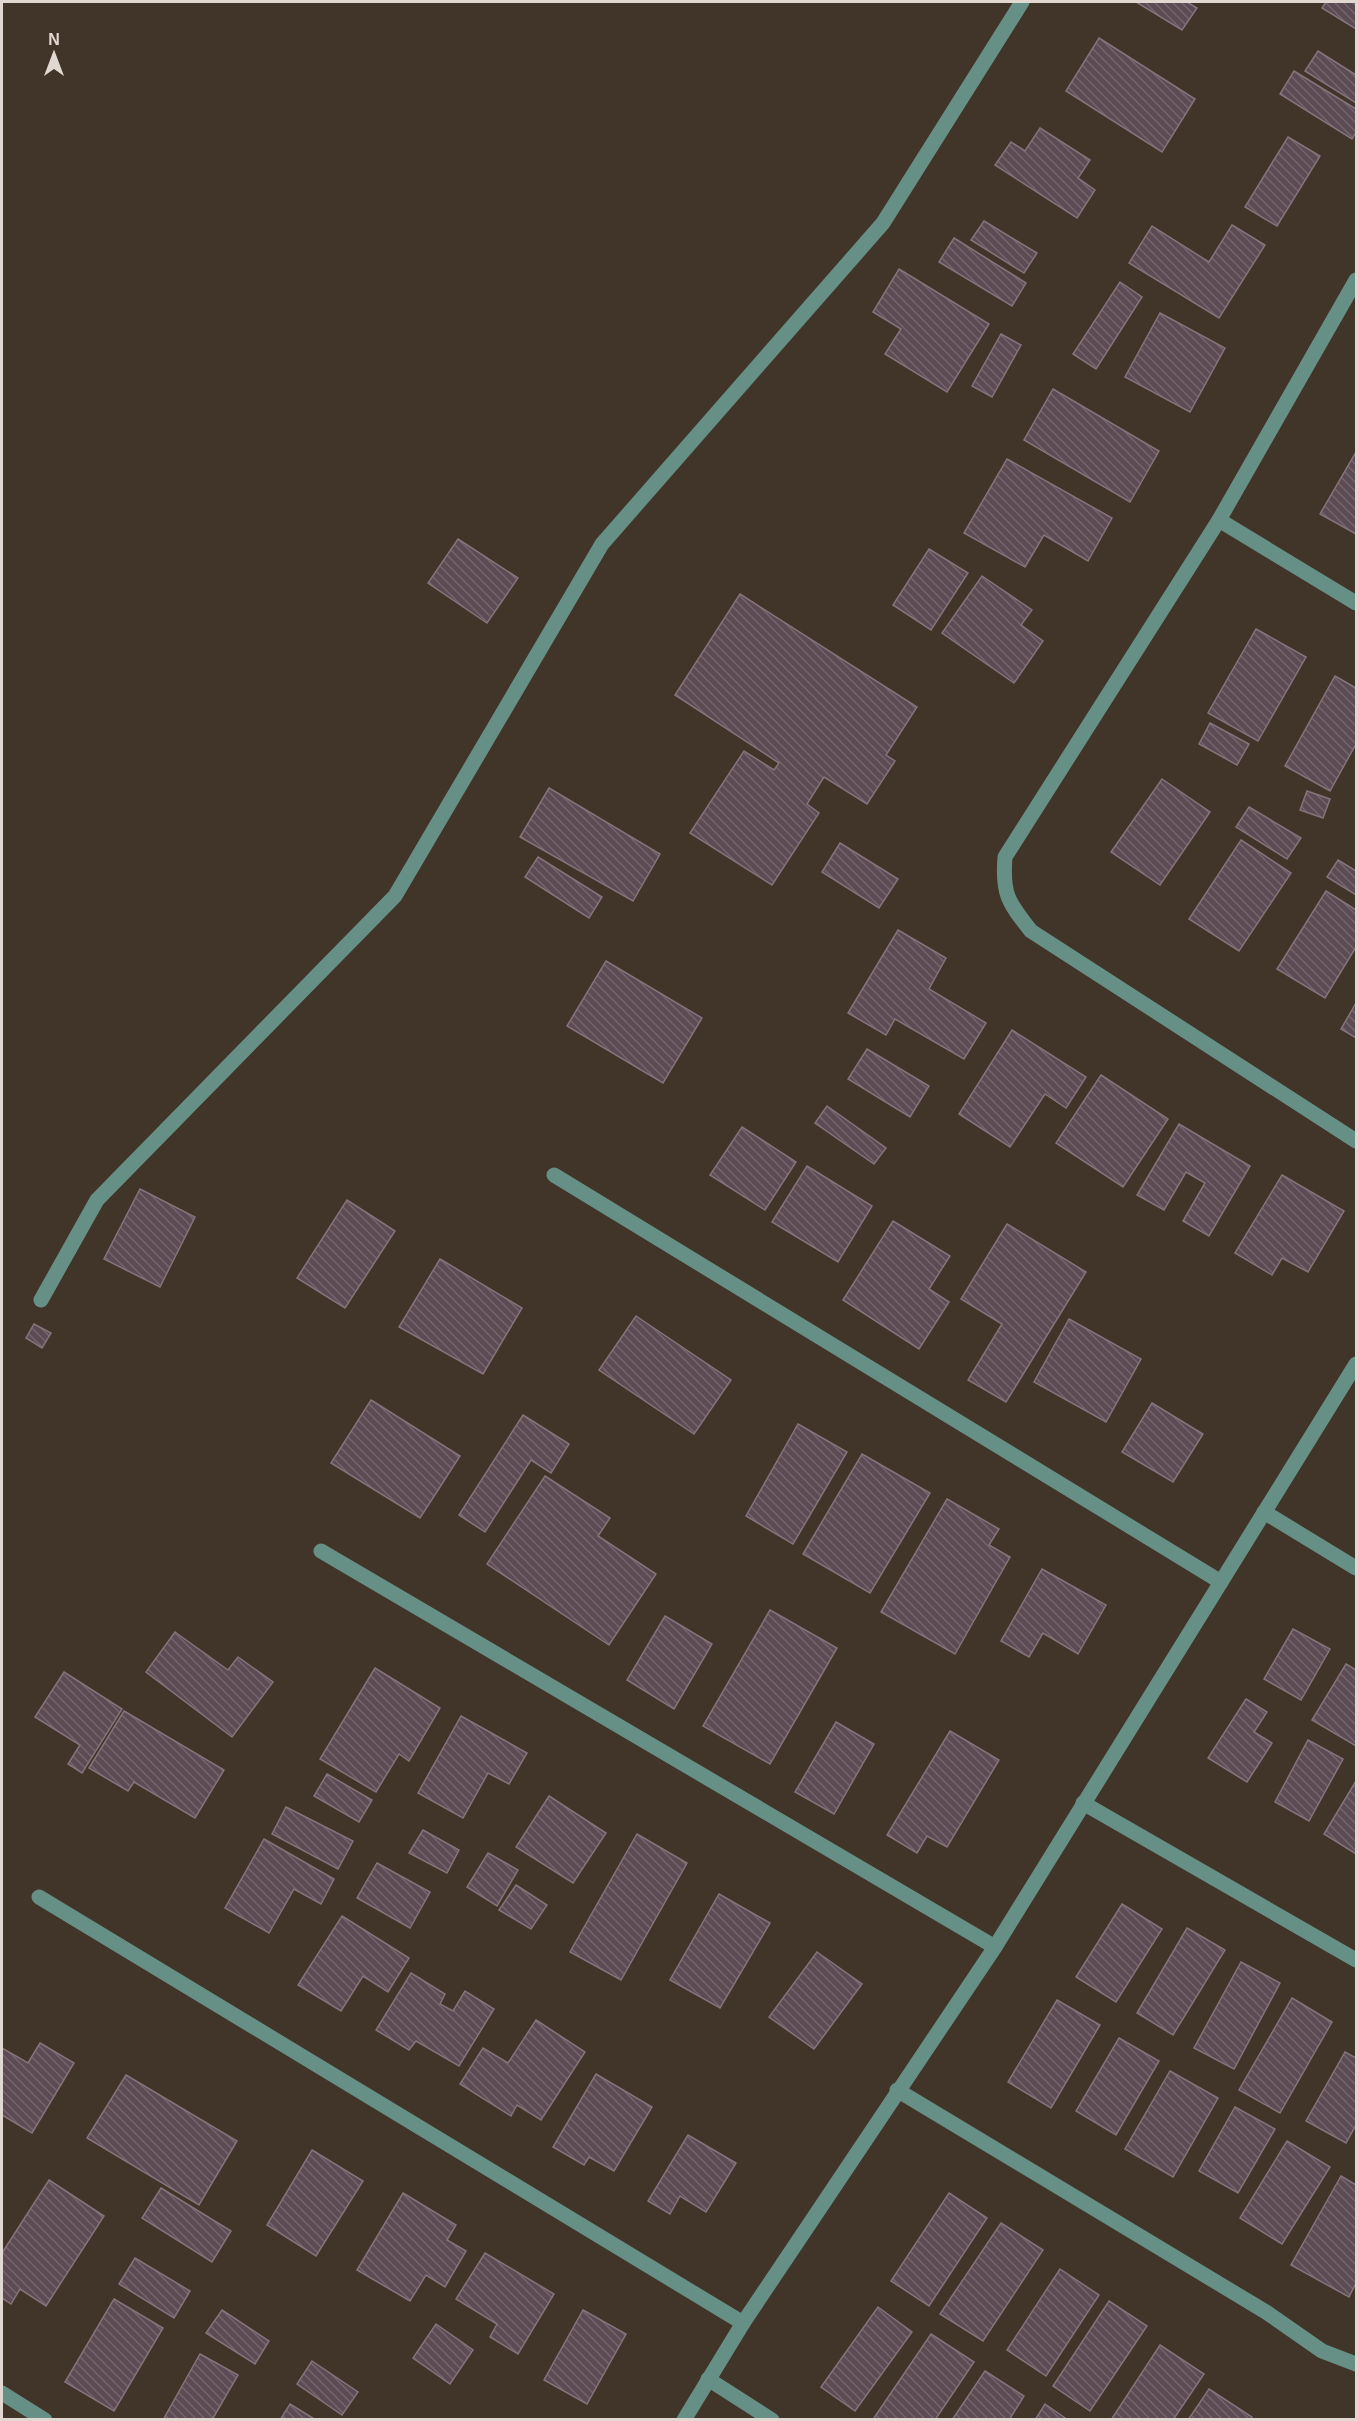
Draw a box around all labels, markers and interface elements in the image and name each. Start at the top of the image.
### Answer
north arrow [24,24,84,84]
text: N [48,31,60,48]

